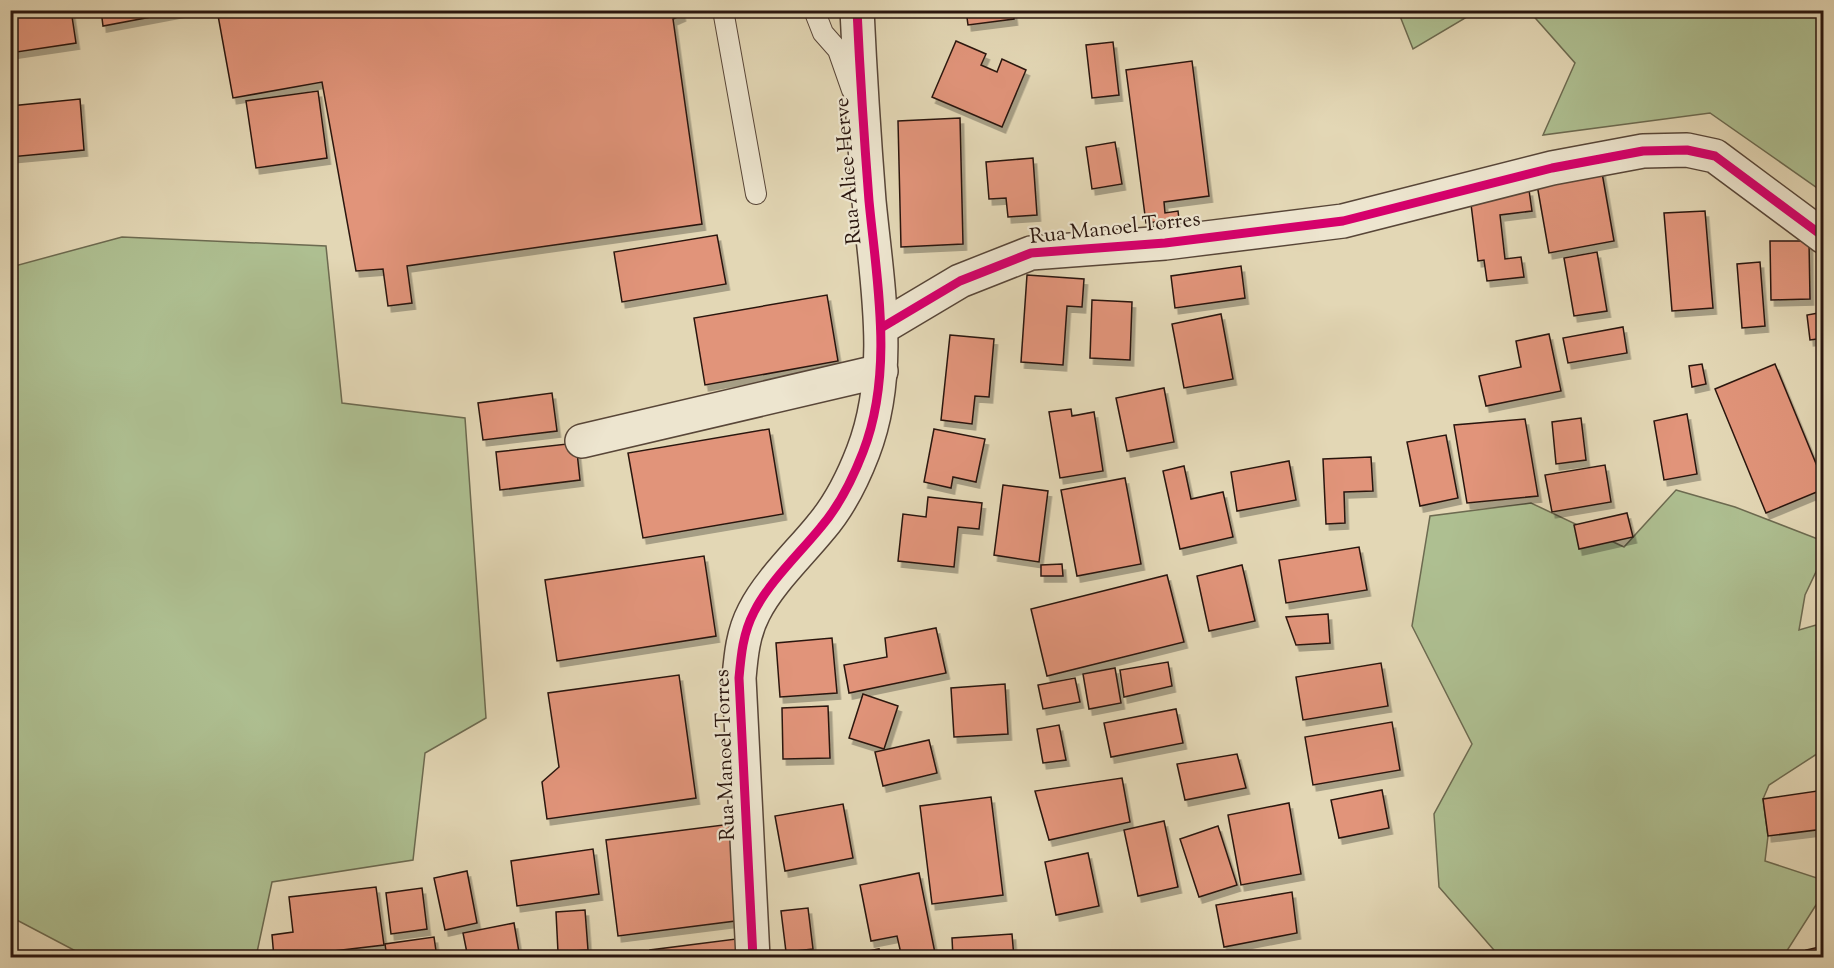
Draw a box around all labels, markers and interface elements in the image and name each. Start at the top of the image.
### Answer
street label: Rua Alice Herve [828,96,870,246]
street label: Rua Manoel Torres [1028,205,1202,253]
street label: Rua Manoel Torres [708,669,744,841]

